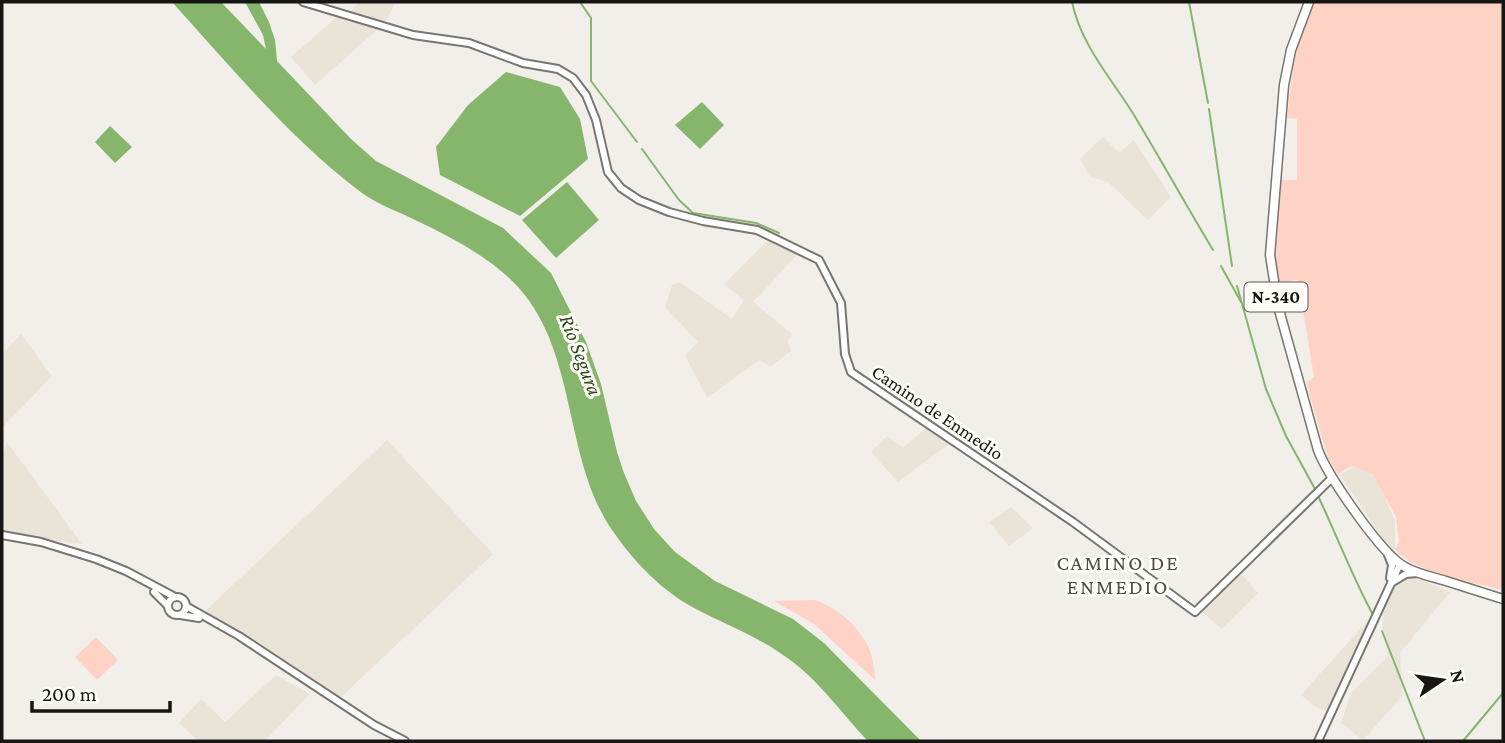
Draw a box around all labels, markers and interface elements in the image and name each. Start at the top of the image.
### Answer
road number: N-340 [1244,282,1308,312]
water label: Río Segura [555,311,607,399]
street label: Camino de Enmedio [868,361,1007,464]
district label: CAMINO DE ENMEDIO [1056,551,1180,599]
north arrow [1407,645,1477,715]
text: N [1446,668,1470,685]
scale bar [32,670,170,714]
text: 200 m [42,682,97,706]

